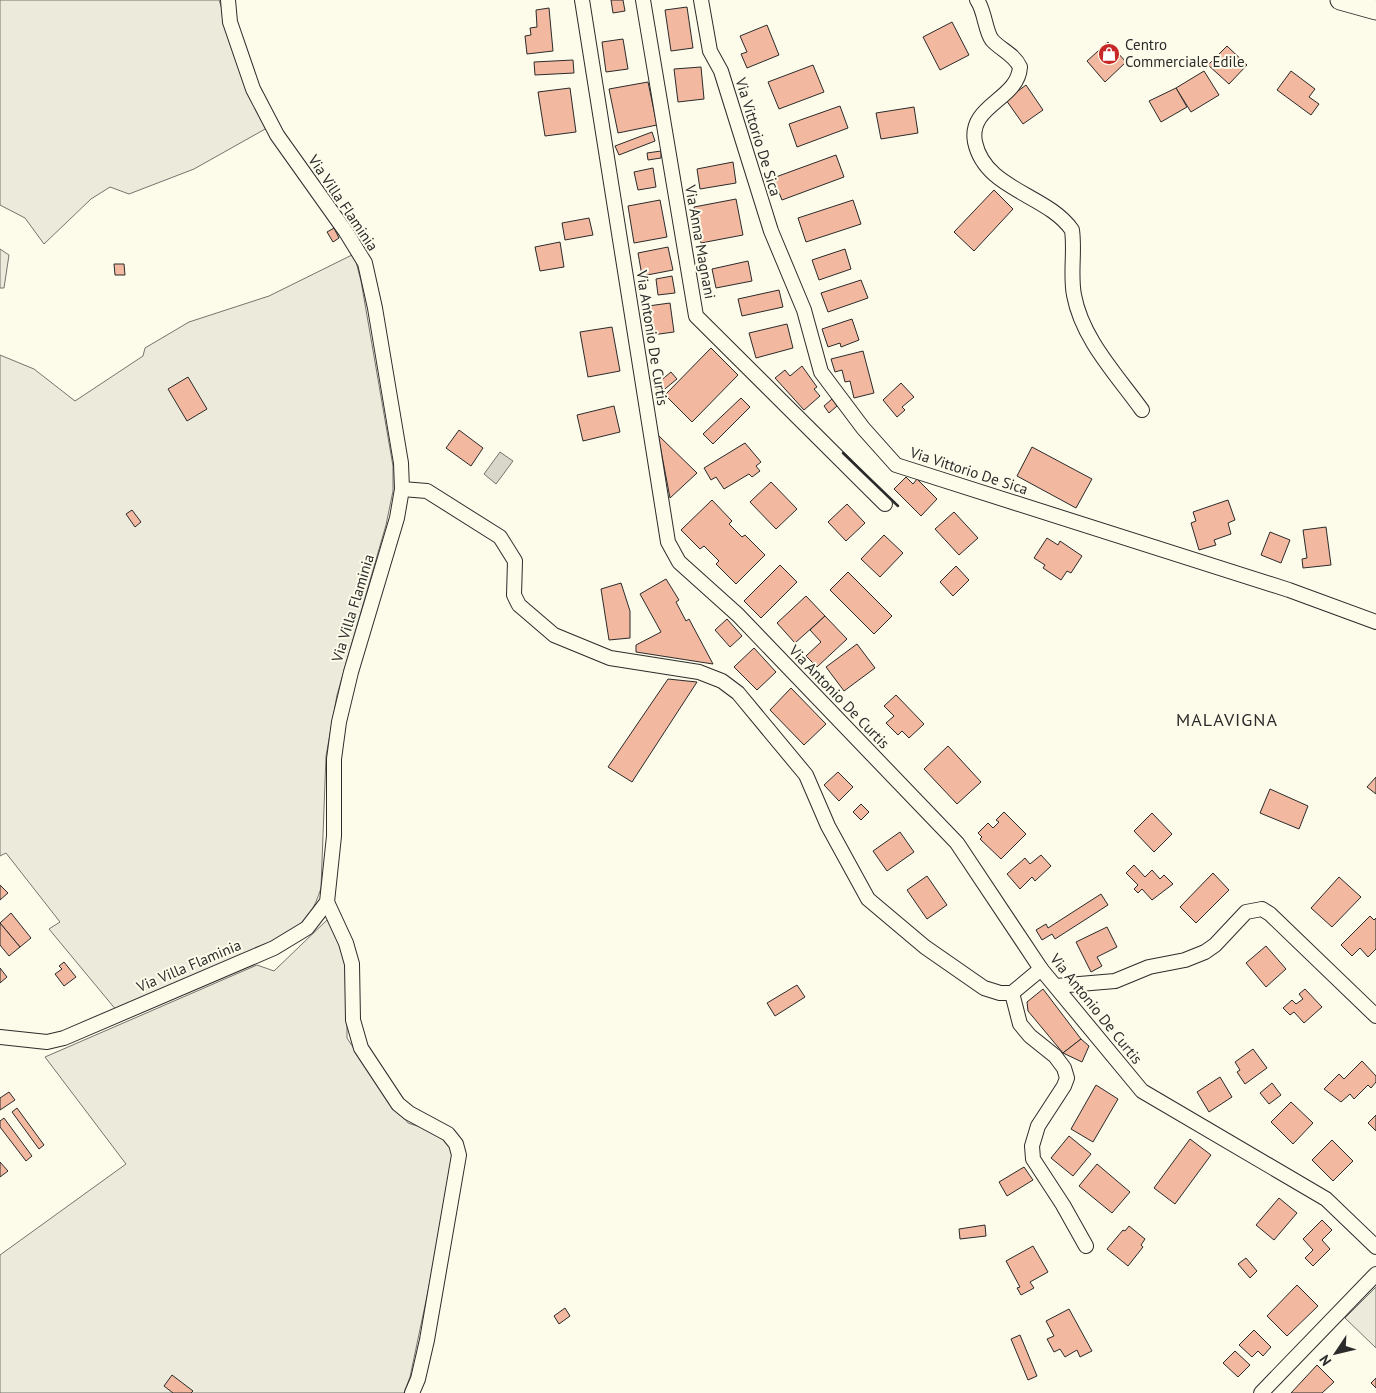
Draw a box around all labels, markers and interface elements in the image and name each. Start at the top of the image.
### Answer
place label: Centro Commerciale Edile [1125,35,1245,71]
shop icon: Centro Commerciale Edile [1097,42,1121,66]
street label: Via Vittorio De Sica [731,74,786,198]
street label: Via Villa Flaminia [304,150,383,254]
street label: Via Anna Magnani [681,182,720,300]
street label: Via Antonio De Curtis [632,268,673,407]
street label: Via Vittorio De Sica [907,442,1031,499]
street label: Via Villa Flaminia [327,552,378,665]
street label: Via Antonio De Curtis [784,640,894,752]
district label: MALAVIGNA [1176,708,1278,731]
street label: Via Villa Flaminia [133,935,244,997]
street label: Via Antonio De Curtis [1045,949,1147,1068]
north arrow [1311,1328,1361,1378]
text: N [1315,1352,1335,1369]

